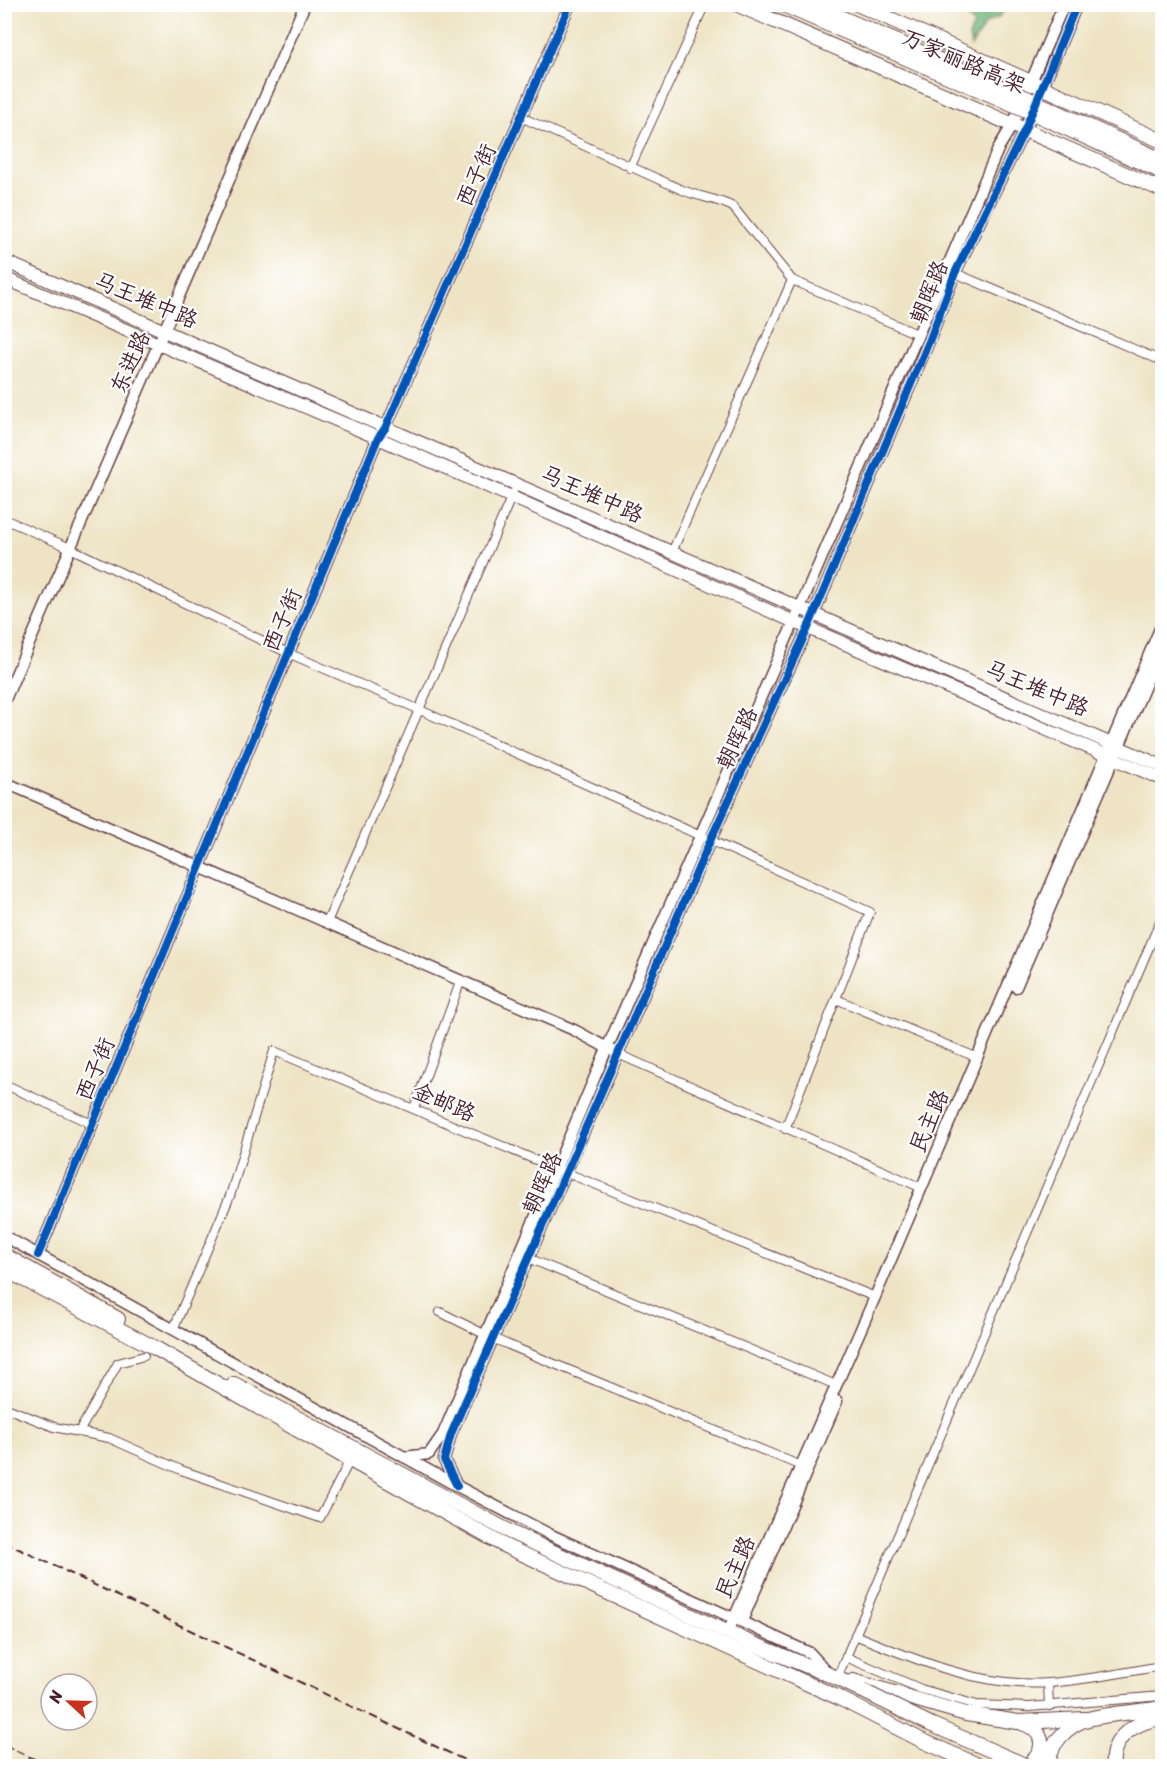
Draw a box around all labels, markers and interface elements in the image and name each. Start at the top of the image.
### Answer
street label: 万家丽路高架 [896,17,1032,105]
street label: 西子街 [445,137,507,213]
street label: 朝晖路 [899,254,959,330]
street label: 马王堆中路 [88,261,204,339]
street label: 东进路 [99,324,161,400]
street label: 马王堆中路 [534,454,650,534]
street label: 西子街 [251,582,313,658]
street label: 马王堆中路 [979,649,1095,727]
street label: 朝晖路 [705,700,769,776]
street label: 西子街 [64,1031,126,1107]
street label: 金邮路 [406,1071,482,1133]
street label: 民主路 [898,1083,960,1159]
street label: 朝晖路 [511,1145,573,1221]
street label: 民主路 [704,1529,766,1605]
north arrow [39,1672,99,1732]
text: N [40,1685,71,1708]

